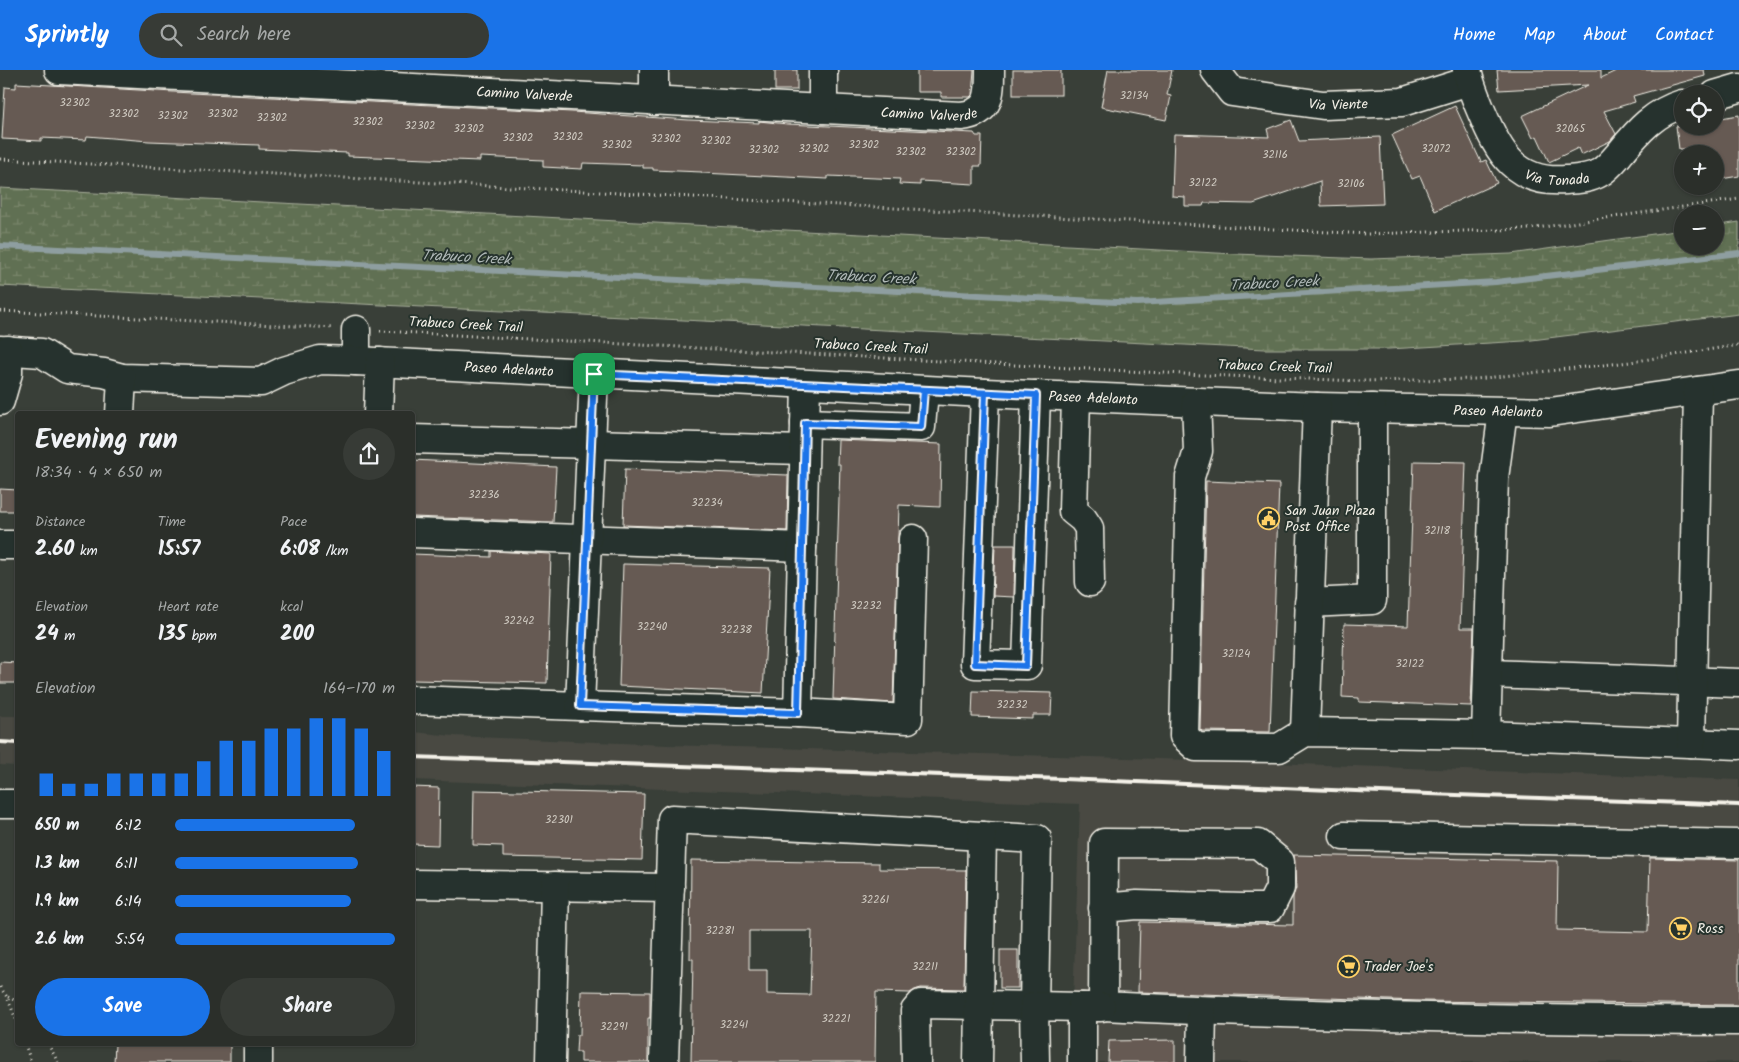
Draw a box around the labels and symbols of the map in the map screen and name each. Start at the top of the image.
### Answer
street label: Camino Valverde [476,81,574,108]
house number: 32134 [1120,87,1148,105]
street label: Via Viente [1307,93,1369,117]
house number: 32302 [60,94,90,112]
street label: Camino Valverde [880,102,982,128]
house number: 32302 [109,105,139,123]
house number: 32302 [208,105,238,123]
house number: 32302 [158,107,188,125]
house number: 32302 [257,109,287,127]
house number: 32302 [353,113,383,131]
house number: 32302 [405,117,435,135]
house number: 32302 [454,120,484,138]
house number: 32065 [1555,120,1586,138]
house number: 32302 [553,128,583,146]
house number: 32302 [503,129,533,147]
house number: 32302 [651,130,681,148]
house number: 32302 [701,132,731,150]
house number: 32302 [602,136,632,154]
house number: 32302 [849,136,879,154]
house number: 32302 [799,140,829,158]
house number: 32072 [1421,140,1451,158]
house number: 32302 [749,141,779,159]
house number: 32302 [896,143,926,161]
house number: 32302 [946,143,976,161]
house number: 32116 [1262,146,1288,164]
street label: Via Tonada [1521,164,1592,192]
house number: 32122 [1189,174,1217,192]
house number: 32106 [1337,175,1365,193]
water label: Trabuco Creek [421,244,513,272]
water label: Trabuco Creek [826,264,918,292]
water label: Trabuco Creek [1229,270,1321,298]
street label: Trabuco Creek Trail [408,311,524,339]
street label: Trabuco Creek Trail [813,333,929,361]
pin [573,353,615,395]
street label: Trabuco Creek Trail [1218,354,1333,380]
street label: Paseo Adelanto [464,357,554,383]
street label: Paseo Adelanto [1048,386,1138,411]
street label: Paseo Adelanto [1453,400,1543,424]
house number: 32236 [468,486,500,504]
house number: 32234 [691,494,723,512]
place label: San Juan Plaza Post Office [1285,500,1375,538]
public building icon: San Juan Plaza Post Office [1257,506,1281,530]
house number: 32118 [1424,522,1450,540]
house number: 32232 [850,597,882,615]
house number: 32242 [503,612,535,630]
house number: 32240 [637,618,668,636]
house number: 32238 [720,621,752,639]
house number: 32124 [1222,645,1250,663]
house number: 32122 [1396,655,1424,673]
house number: 32232 [996,696,1028,714]
house number: 32301 [545,811,573,829]
house number: 32261 [861,891,889,909]
supermarket icon: Ross [1669,916,1693,940]
place label: Ross [1697,918,1723,940]
house number: 32281 [705,922,735,940]
supermarket icon: Trader Joe's [1336,954,1360,978]
place label: Trader Joe's [1364,956,1433,978]
house number: 32211 [912,958,938,976]
house number: 32221 [822,1010,850,1028]
house number: 32241 [720,1016,748,1034]
house number: 32291 [600,1018,628,1036]

